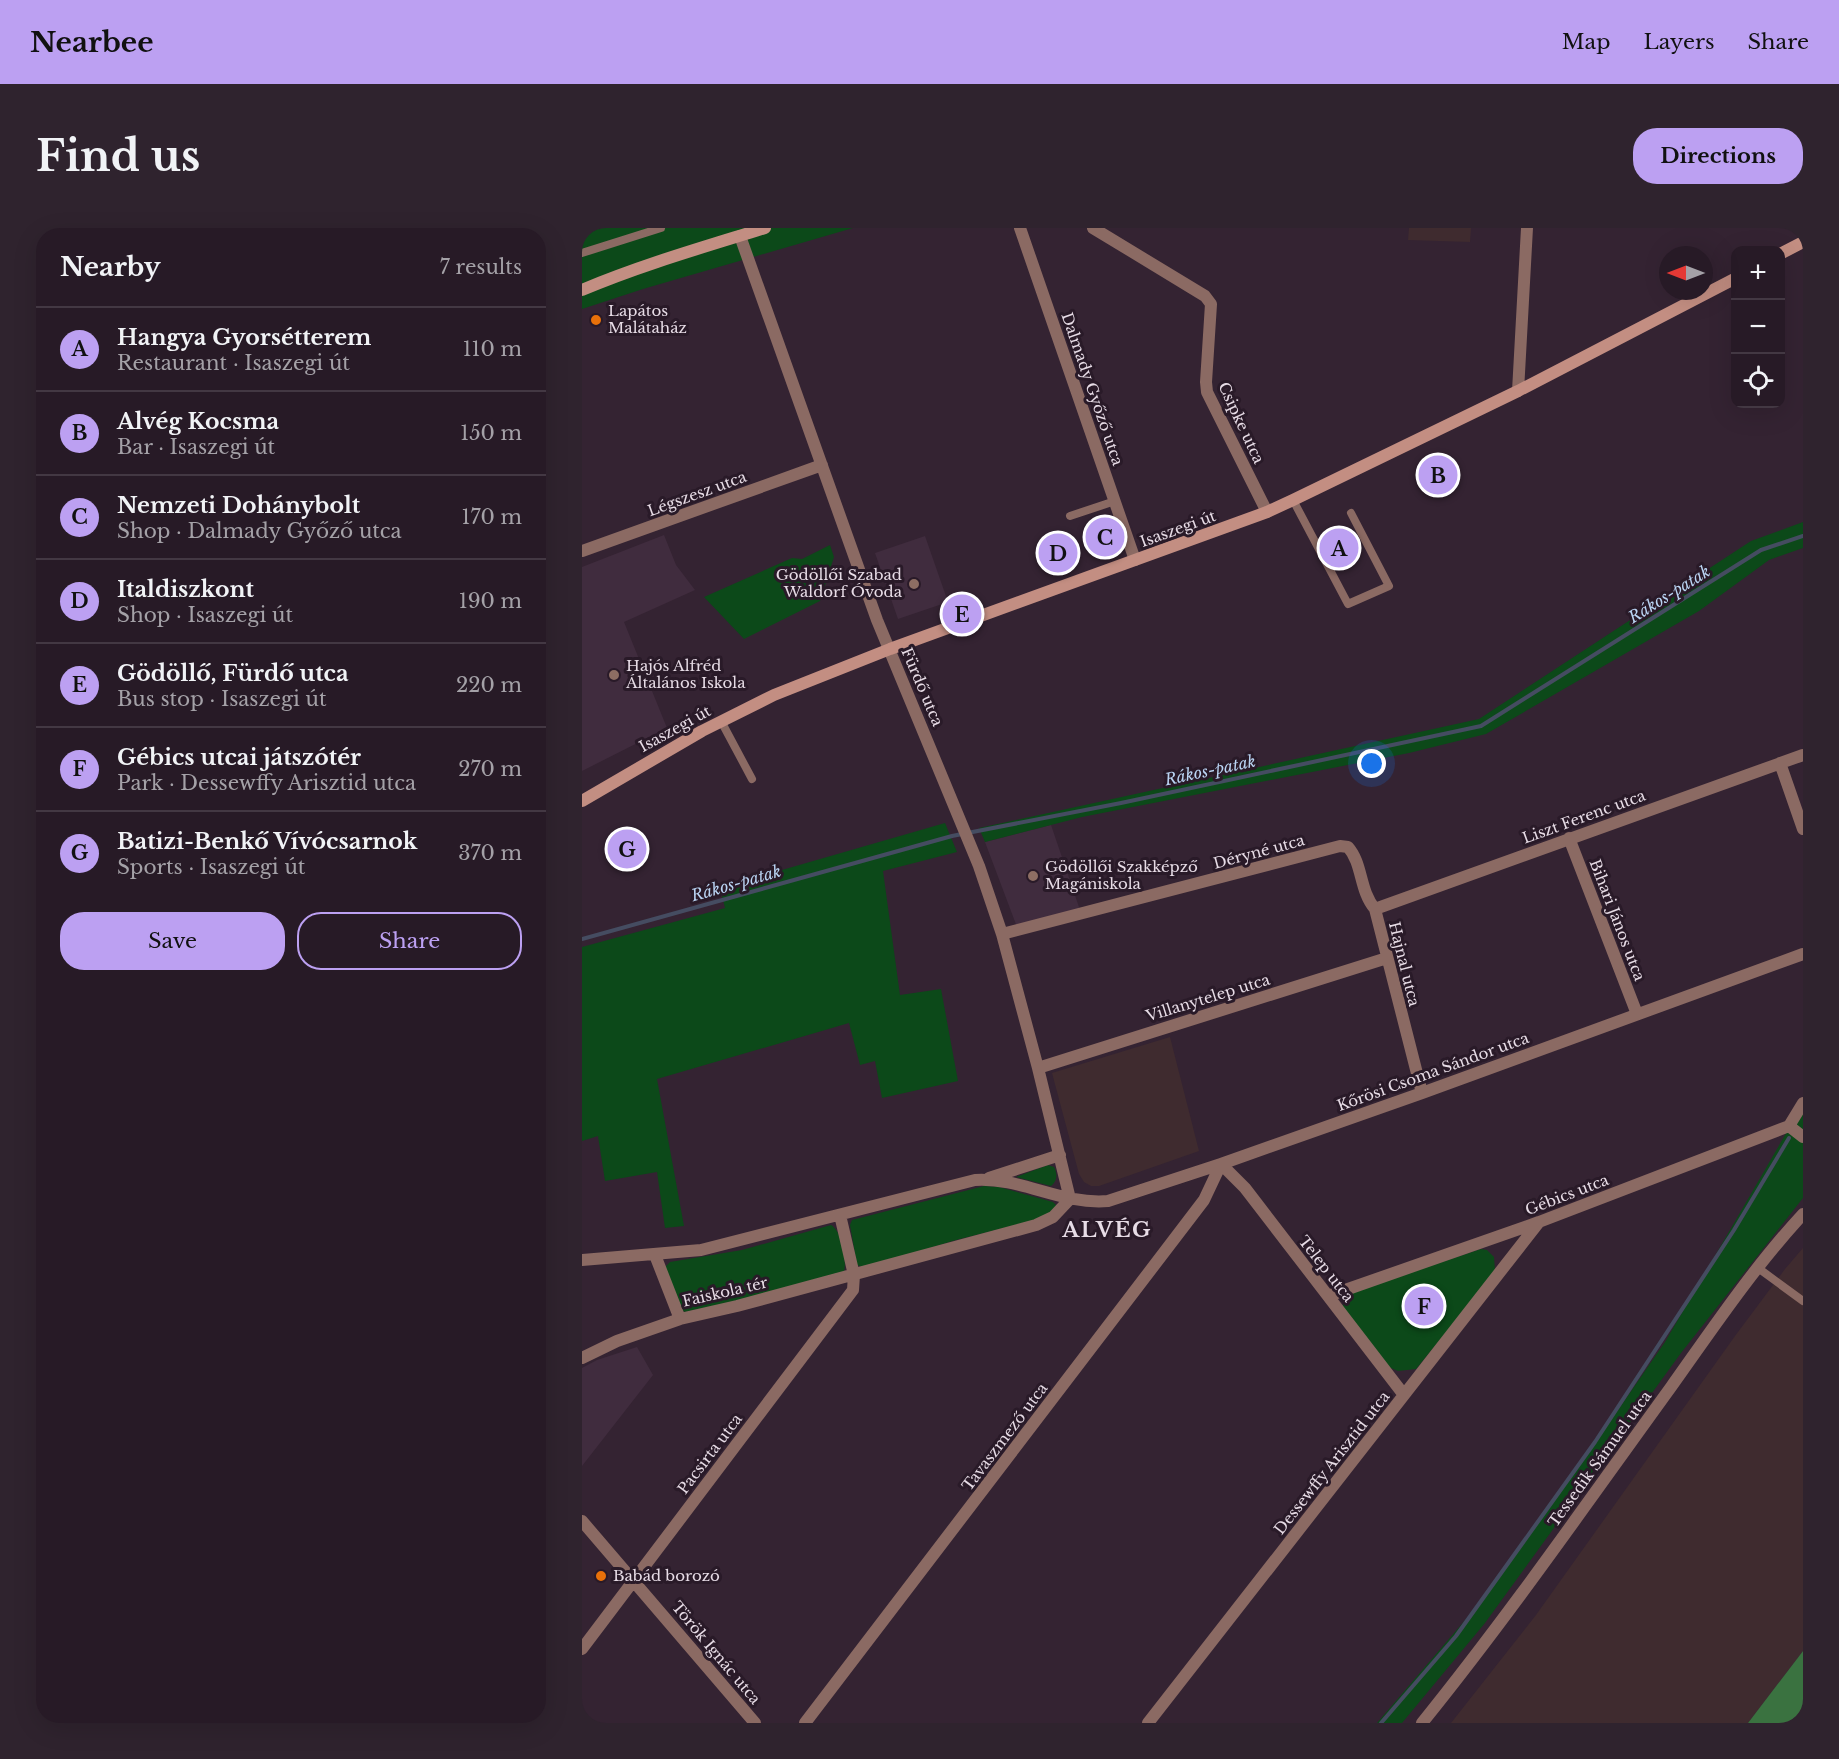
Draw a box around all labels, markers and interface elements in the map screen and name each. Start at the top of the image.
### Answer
text: Nearbee [30,25,154,60]
text: Map [1562,29,1611,55]
text: Layers [1644,29,1715,55]
text: Share [1748,29,1809,55]
button: Directions [1633,128,1803,184]
text: Find us [36,130,200,182]
north arrow [1659,246,1713,300]
map controls [1731,246,1785,408]
button: + [1731,246,1785,300]
text: Nearby [60,251,161,283]
text: 7 results [440,255,522,279]
button: − [1731,300,1785,354]
place label: Lapátos Malátaház [608,301,687,337]
street label: Dalmady Győző utca [1057,310,1128,469]
marker: Lapátos Malátaház [589,313,603,327]
text: Hangya Gyorsétterem [117,324,371,351]
text: A [71,337,88,361]
text: 110 m [463,337,522,361]
text: Restaurant · Isaszegi út [117,351,350,375]
button: locate [1731,354,1785,408]
street label: Csipke utca [1214,379,1269,467]
text: Alvég Kocsma [117,408,279,435]
text: B [72,421,87,445]
text: 150 m [460,421,522,445]
text: Bar · Isaszegi út [117,435,275,459]
pin: B [1418,452,1458,498]
street label: Légszesz utca [645,467,749,520]
text: Nemzeti Dohánybolt [117,492,360,519]
text: C [71,505,88,529]
text: 170 m [462,505,522,529]
street label: Isaszegi út [1137,506,1219,551]
pin: C [1086,514,1124,560]
text: Shop · Dalmady Győző utca [117,519,402,543]
pin: A [1320,526,1359,570]
pin: D [1038,530,1078,576]
water label: Rákos-patak [1624,561,1714,628]
place label: Gödöllői Szabad Waldorf Óvoda [776,565,903,601]
text: Italdiszkont [117,576,254,603]
marker: Gödöllői Szabad Waldorf Óvoda [907,577,921,591]
text: D [70,589,89,613]
text: 190 m [459,589,522,613]
pin: E [942,592,982,636]
text: Shop · Isaszegi út [117,603,293,627]
street label: Fürdő utca [897,645,948,730]
place label: Hajós Alfréd Általános Iskola [625,656,746,692]
text: Gödöllő, Fürdő utca [117,660,349,687]
marker: Hajós Alfréd Általános Iskola [607,668,621,682]
text: E [72,673,87,697]
text: 220 m [456,673,522,697]
text: Bus stop · Isaszegi út [117,687,326,711]
street label: Isaszegi út [636,701,714,756]
text: Gébics utcai játszótér [117,744,361,771]
your location [1357,749,1386,778]
water label: Rákos-patak [1162,751,1257,790]
text: F [73,757,86,781]
text: 270 m [458,757,522,781]
text: Park · Dessewffy Arisztid utca [117,771,416,795]
street label: Liszt Ferenc utca [1520,785,1649,848]
pin: G [608,826,646,872]
text: Batizi-Benkő Vívócsarnok [117,828,417,855]
street label: Déryné utca [1211,830,1307,873]
text: G [71,841,88,865]
text: 370 m [458,841,522,865]
text: Sports · Isaszegi út [117,855,305,879]
street label: Bihari János utca [1586,856,1650,984]
place label: Gödöllői Szakképző Magániskola [1045,857,1198,893]
water label: Rákos-patak [688,861,783,906]
marker: Gödöllői Szakképző Magániskola [1026,869,1040,883]
button: Save [60,912,285,970]
button: Share [297,912,522,970]
street label: Hajnal utca [1385,920,1424,1009]
street label: Villanytelep utca [1143,969,1273,1026]
street label: Kőrösi Csoma Sándor utca [1334,1028,1532,1115]
street label: Gébics utca [1522,1170,1612,1219]
district label: ALVÉG [1061,1217,1152,1243]
street label: Telep utca [1295,1232,1359,1306]
street label: Faiskola tér [680,1272,770,1311]
pin: F [1404,1284,1444,1328]
street label: Tavaszmező utca [958,1378,1052,1494]
street label: Tessedik Sámuel utca [1544,1386,1656,1531]
street label: Dessewffy Arisztid utca [1270,1387,1394,1538]
street label: Pacsirta utca [673,1409,746,1498]
place label: Babád borozó [613,1566,720,1585]
marker: Babád borozó [594,1569,608,1583]
street label: Török Ignác utca [668,1597,765,1708]

